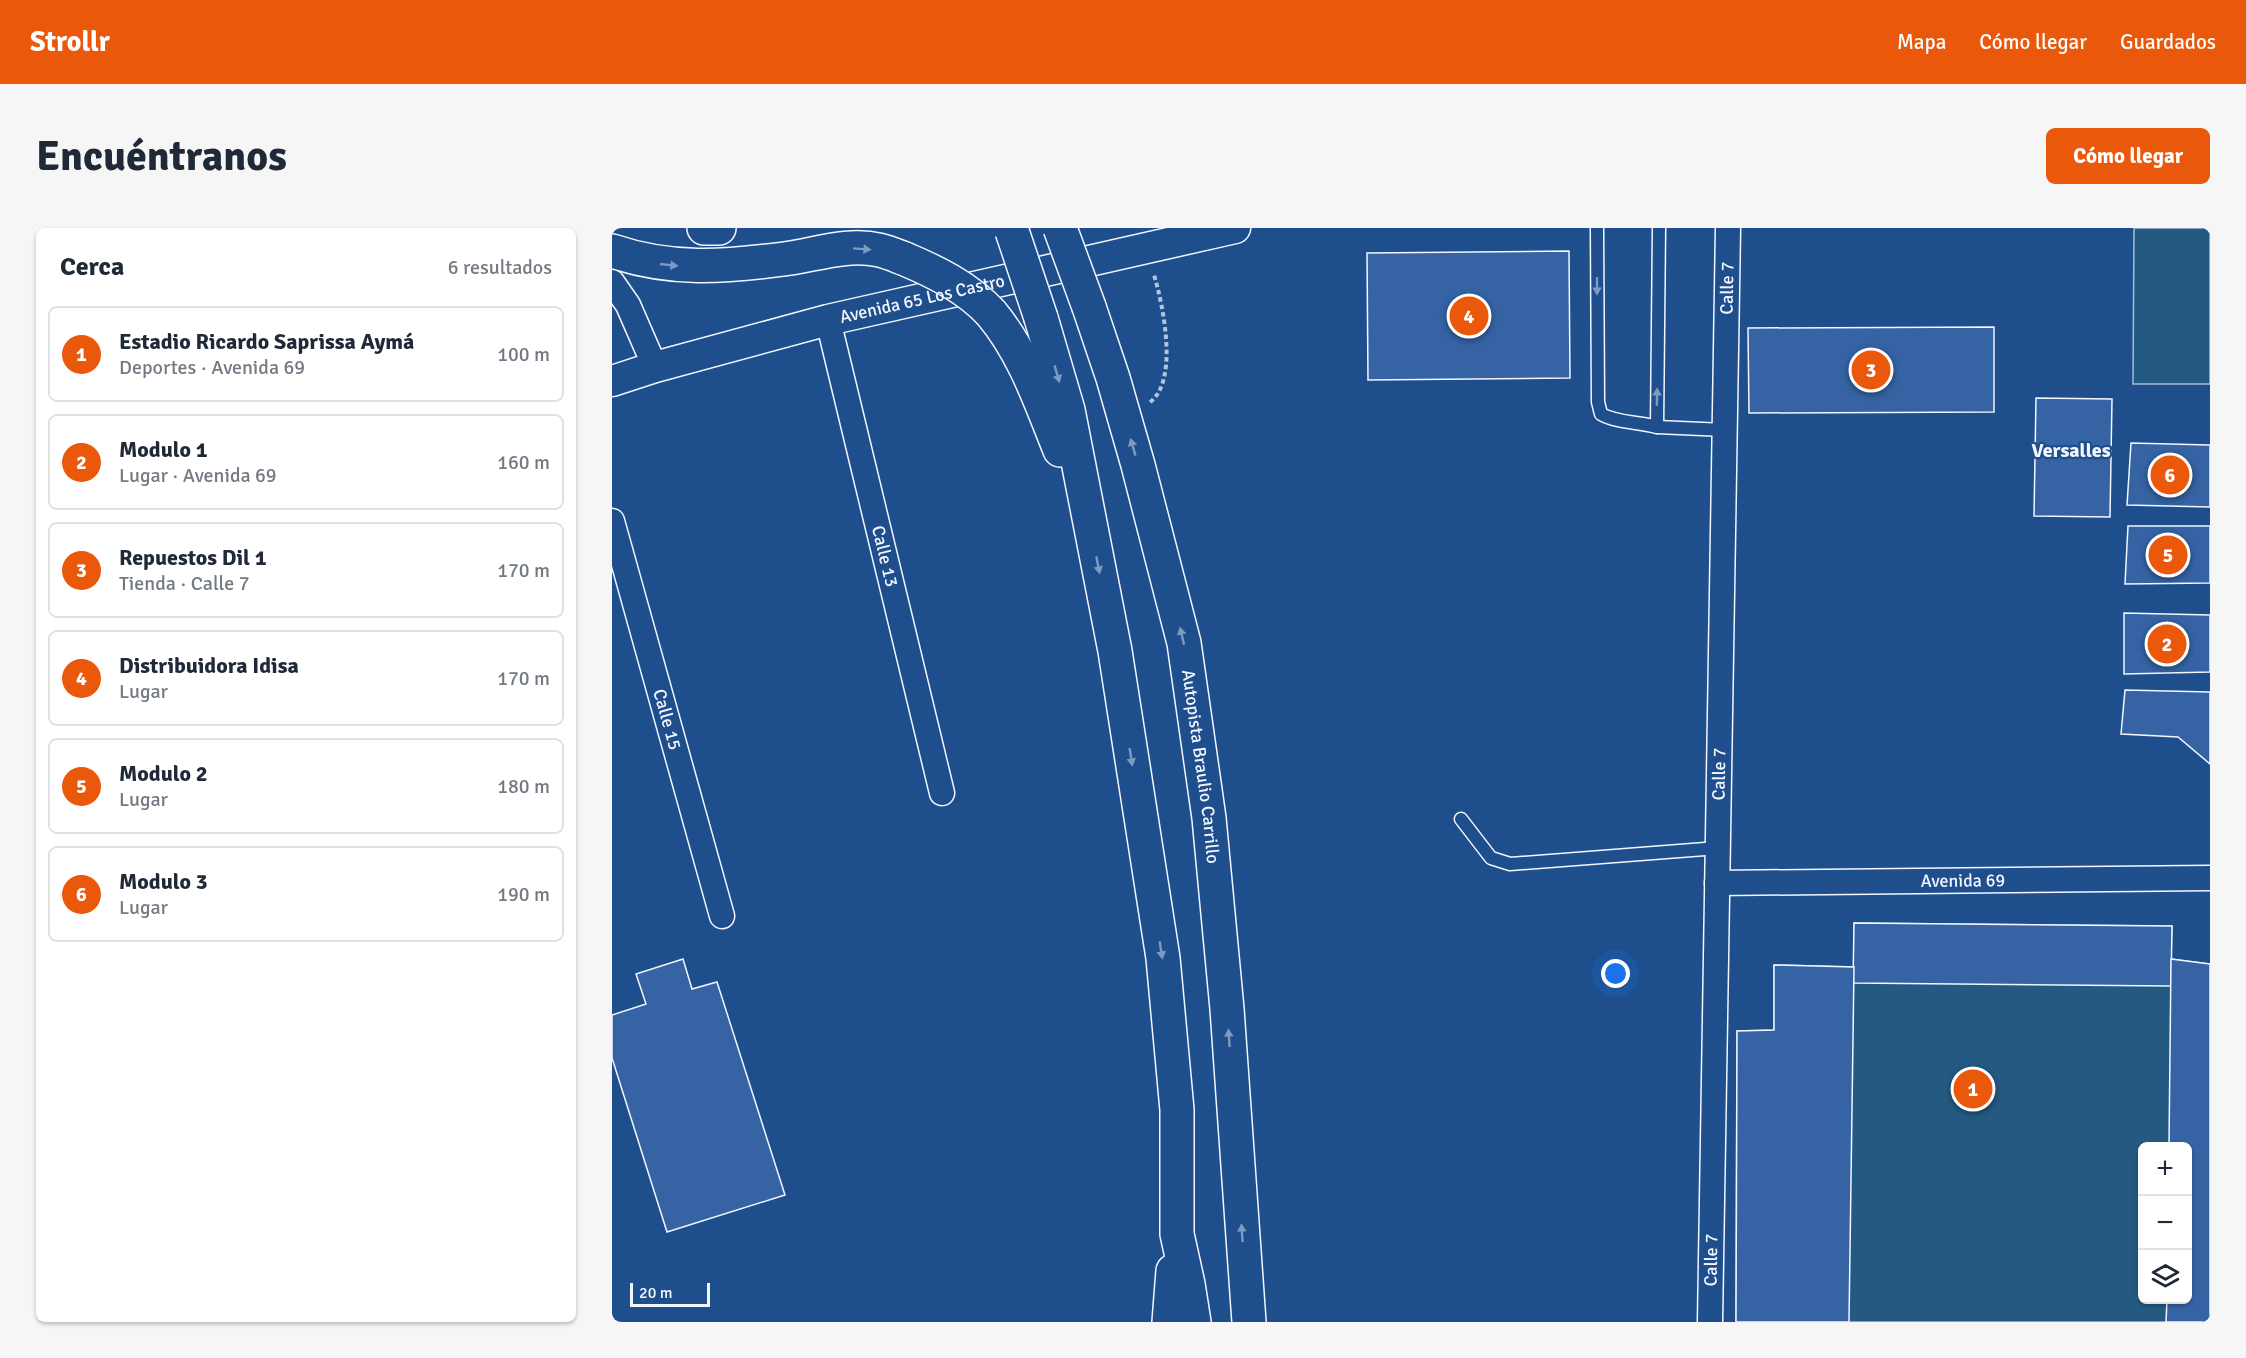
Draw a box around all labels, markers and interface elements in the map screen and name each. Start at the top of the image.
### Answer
text: Strollr [30,25,110,59]
text: Mapa [1897,29,1946,55]
text: Cómo llegar [1979,29,2087,55]
text: Guardados [2120,29,2216,55]
button: Cómo llegar [2046,128,2210,184]
text: Encuéntranos [36,131,287,182]
one-way arrow [853,244,872,253]
text: Cerca [60,251,124,283]
text: 6 resultados [448,255,552,280]
one-way arrow [659,260,678,269]
street label: Calle 7 [1716,262,1738,315]
street label: Avenida 65 Los Castro [838,269,1007,328]
one-way arrow [1592,277,1602,296]
pin: 4 [1450,294,1488,338]
text: Estadio Ricardo Saprissa Aymá [119,328,414,355]
text: 1 [76,342,87,367]
text: 100 m [497,342,550,367]
pin: 3 [1852,348,1890,392]
text: Deportes · Avenida 69 [119,355,305,380]
one-way arrow [1053,365,1062,383]
one-way arrow [1652,387,1662,406]
text: Modulo 1 [119,436,208,463]
one-way arrow [1128,438,1137,456]
district label: Versalles [2031,438,2111,463]
text: 2 [76,450,87,475]
text: 160 m [497,450,550,475]
pin: 6 [2150,452,2190,498]
text: Lugar · Avenida 69 [119,463,277,488]
street label: Calle 13 [867,523,903,589]
pin: 5 [2148,532,2188,578]
text: Repuestos Dil 1 [119,544,267,571]
one-way arrow [1094,556,1103,575]
text: 3 [76,558,87,583]
text: 170 m [497,558,550,583]
text: Tienda · Calle 7 [119,571,249,596]
pin: 2 [2148,622,2186,666]
one-way arrow [1176,627,1186,645]
text: Distribuidora Idisa [119,652,299,679]
text: 4 [76,666,87,691]
text: 170 m [497,666,550,691]
street label: Autopista Braulio Carrillo [1177,668,1224,864]
text: Lugar [119,679,168,704]
street label: Calle 15 [648,686,686,753]
street label: Calle 7 [1708,747,1730,801]
one-way arrow [1127,748,1136,767]
text: Modulo 2 [119,760,208,787]
text: 5 [76,774,87,799]
text: 180 m [497,774,550,799]
text: Lugar [119,787,168,812]
text: Modulo 3 [119,868,208,895]
street label: Avenida 69 [1921,869,2005,892]
text: 6 [76,882,87,907]
text: 190 m [497,882,550,907]
text: Lugar [119,895,168,920]
one-way arrow [1157,940,1166,959]
your location [1601,959,1630,988]
one-way arrow [1225,1028,1234,1047]
pin: 1 [1954,1066,1992,1112]
map controls [2138,1142,2192,1304]
button: + [2138,1142,2192,1196]
button: − [2138,1196,2192,1250]
one-way arrow [1238,1223,1247,1242]
street label: Calle 7 [1700,1233,1722,1287]
button: layers [2138,1250,2192,1304]
scale bar [630,1280,710,1308]
text: 20 m [639,1283,673,1303]

